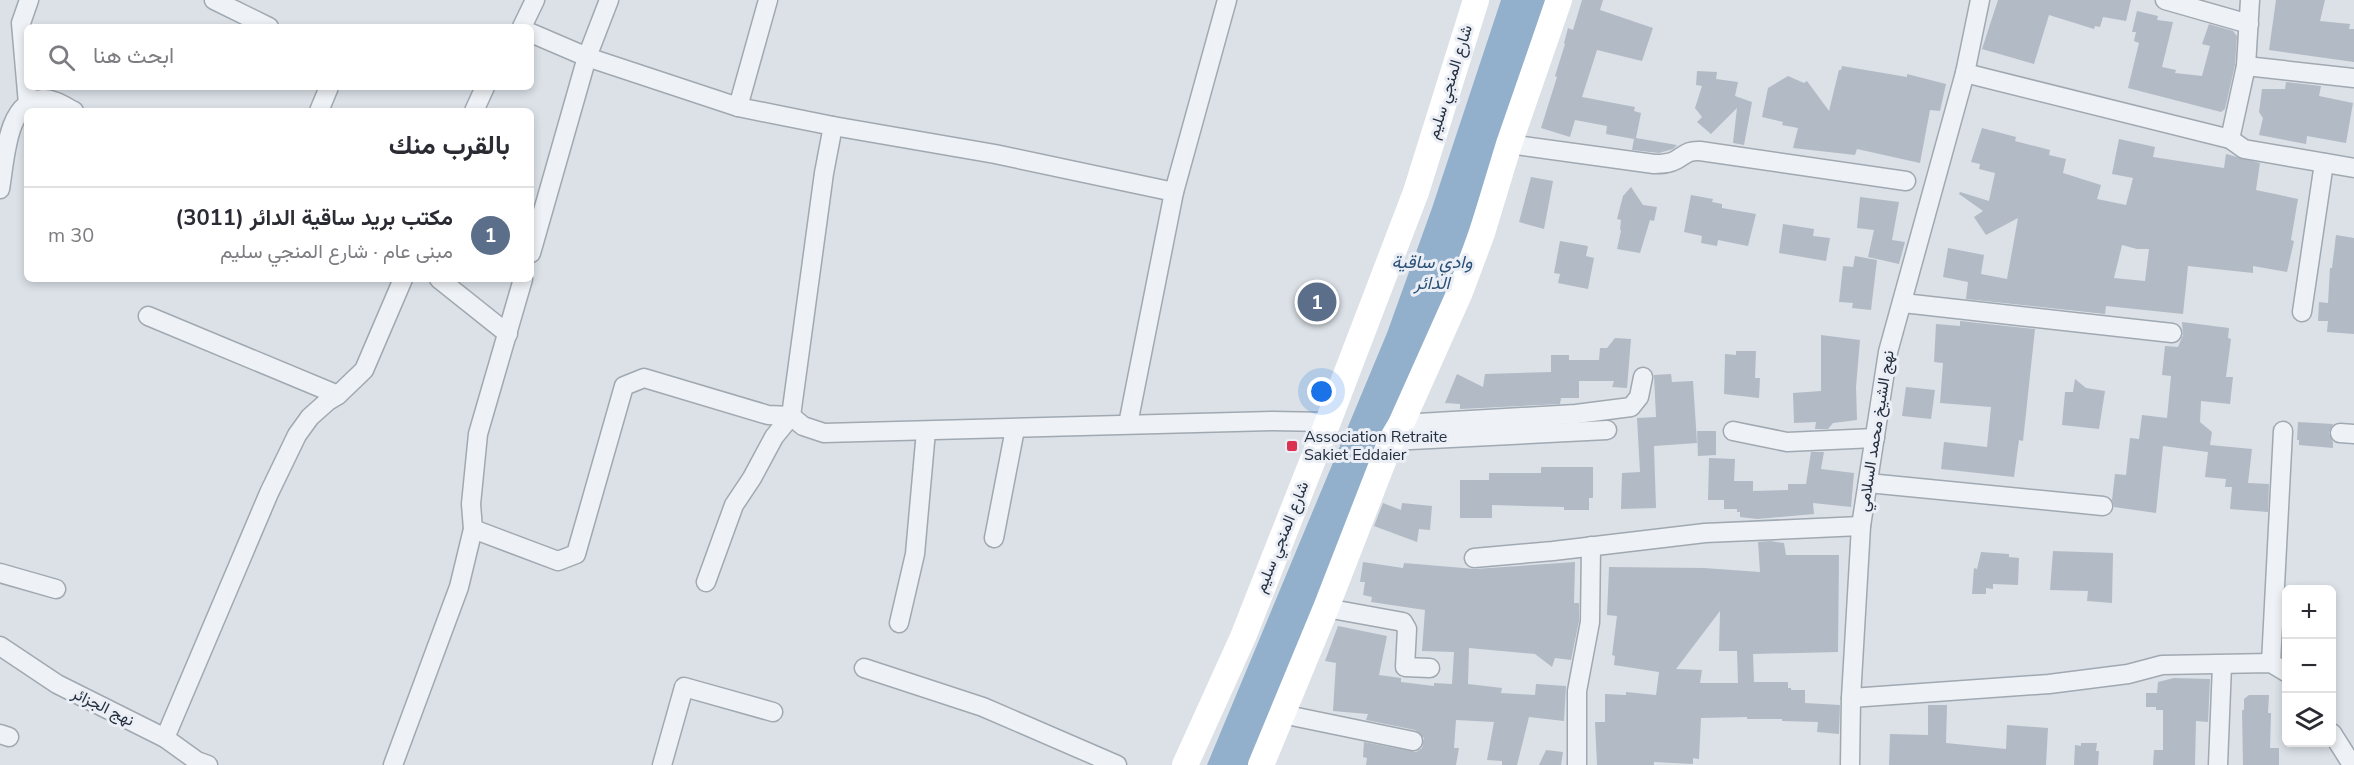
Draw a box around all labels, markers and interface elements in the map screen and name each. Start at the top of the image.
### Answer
street label: شارع المنجي سليم [1422,22,1480,142]
search box [24,24,534,90]
icon: search [45,41,78,74]
text: ابحث هنا [93,41,174,71]
text: بالقرب منك [389,128,510,163]
text: مكتب بريد ساقية الدائر (3011) [175,203,453,233]
text: 30 m [48,222,94,249]
text: 1 [485,222,497,249]
text: مبنى عام · شارع المنجي سليم [220,238,453,265]
water label: وادي ساقية الدائر [1391,250,1473,295]
pin: 1 [1298,280,1336,324]
street label: نهج الشيخ محمد السلامي [1852,349,1902,514]
your location [1307,377,1336,406]
place label: Association Retraite Sakiet Eddaier [1304,426,1447,466]
marker: Association Retraite Sakiet Eddaier [1285,439,1299,453]
street label: شارع المنجي سليم [1250,478,1316,597]
map controls [2282,585,2336,747]
button: + [2282,585,2336,639]
button: − [2282,639,2336,693]
street label: نهج الجزائر [67,682,138,732]
button: layers [2282,693,2336,747]

